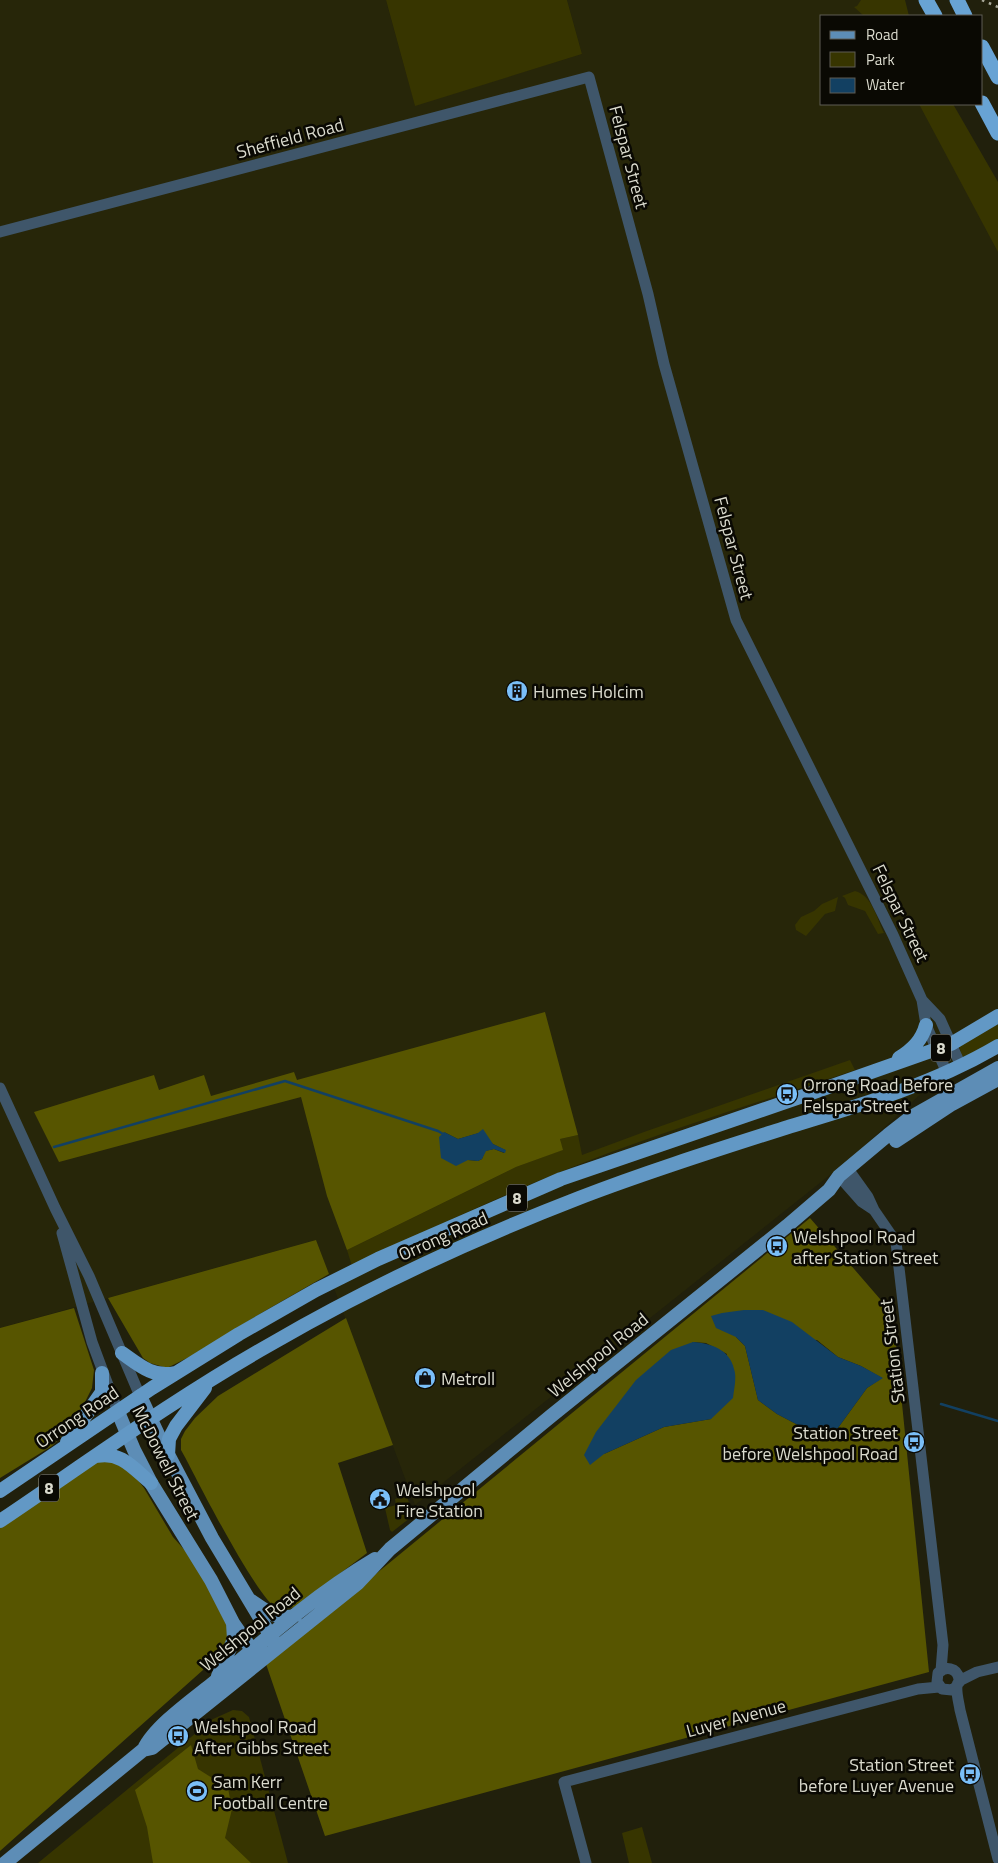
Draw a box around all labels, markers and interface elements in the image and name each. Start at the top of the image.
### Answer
legend [820,15,983,105]
text: Road [866,23,898,46]
text: Park [866,48,895,71]
text: Water [866,73,905,96]
street label: Felspar Street [602,102,656,212]
street label: Sheffield Road [233,111,347,165]
street label: Felspar Street [707,493,761,603]
place label: Humes Holcim [533,678,644,705]
building icon: Humes Holcim [505,679,529,703]
street label: Felspar Street [866,860,937,967]
road number: 8 [931,1034,951,1062]
place label: Orrong Road Before Felspar Street [803,1071,953,1119]
bus stop icon: Orrong Road Before Felspar Street [775,1082,799,1106]
road number: 8 [507,1184,527,1212]
street label: Orrong Road [394,1204,492,1268]
place label: Welshpool Road after Station Street [793,1223,939,1271]
bus stop icon: Welshpool Road after Station Street [765,1234,789,1258]
street label: Station Street [872,1297,912,1405]
street label: Welshpool Road [542,1306,654,1404]
place label: Metroll [441,1365,495,1392]
shop icon: Metroll [413,1366,437,1390]
street label: Orrong Road [30,1379,124,1455]
street label: McDowell Street [126,1401,207,1526]
place label: Station Street before Welshpool Road [723,1419,899,1467]
bus stop icon: Station Street before Welshpool Road [902,1430,926,1454]
road number: 8 [39,1475,59,1502]
place label: Welshpool Fire Station [396,1476,483,1524]
public building icon: Welshpool Fire Station [368,1487,392,1511]
street label: Welshpool Road [194,1580,306,1678]
street label: Luyer Avenue [683,1692,789,1744]
place label: Welshpool Road After Gibbs Street [194,1713,330,1761]
bus stop icon: Welshpool Road After Gibbs Street [166,1724,190,1748]
place label: Station Street before Luyer Avenue [799,1751,955,1799]
bus stop icon: Station Street before Luyer Avenue [958,1762,982,1786]
place label: Sam Kerr Football Centre [213,1768,328,1816]
sports icon: Sam Kerr Football Centre [185,1779,209,1803]

